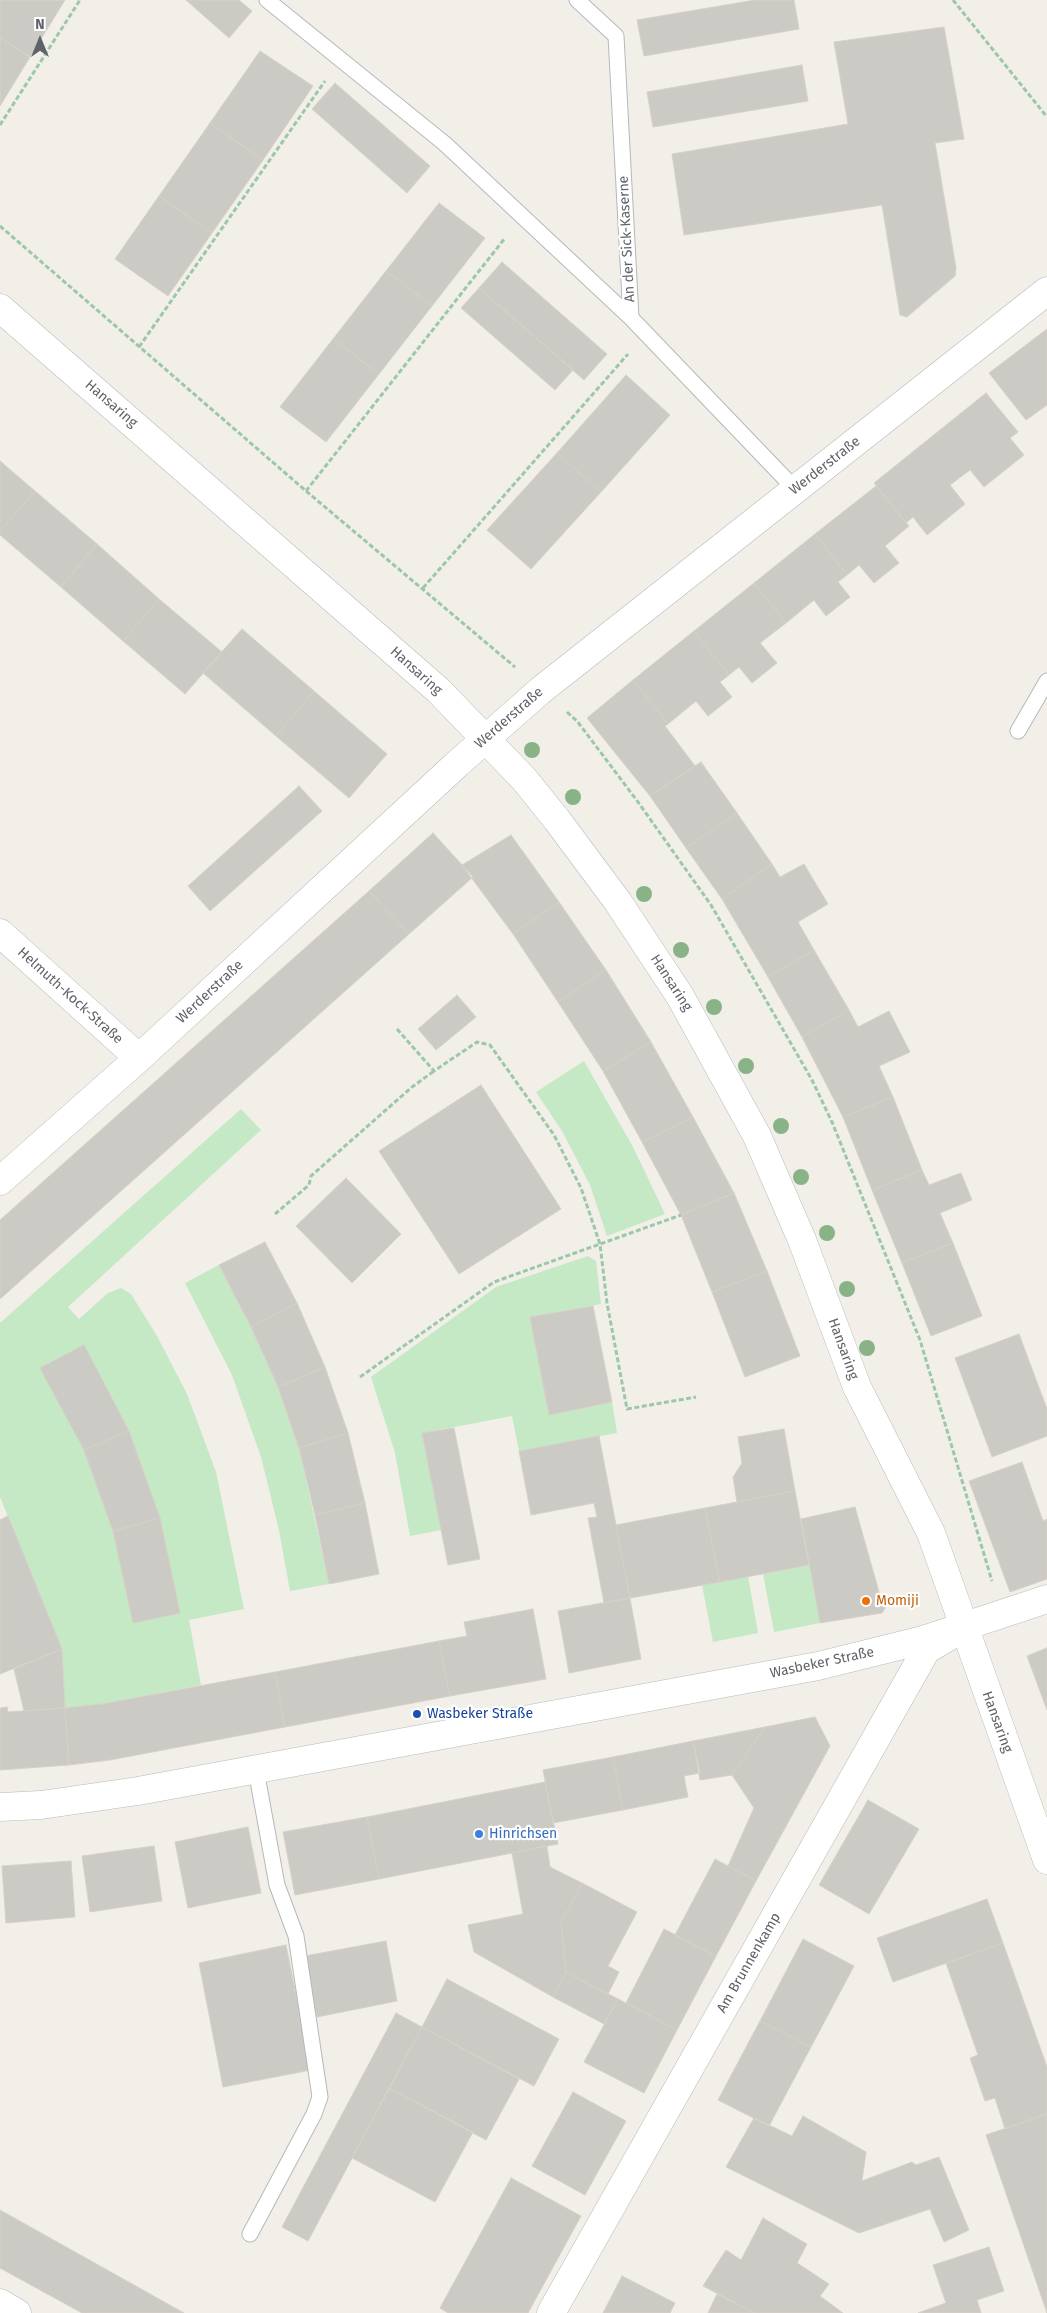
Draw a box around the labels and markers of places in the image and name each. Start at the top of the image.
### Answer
place label: Momiji [876,1593,919,1609]
marker: Momiji [860,1595,872,1607]
place label: Wasbeker Straße [427,1706,533,1722]
marker: Wasbeker Straße [411,1708,423,1720]
place label: Hinrichsen [489,1826,557,1842]
marker: Hinrichsen [473,1828,485,1840]

